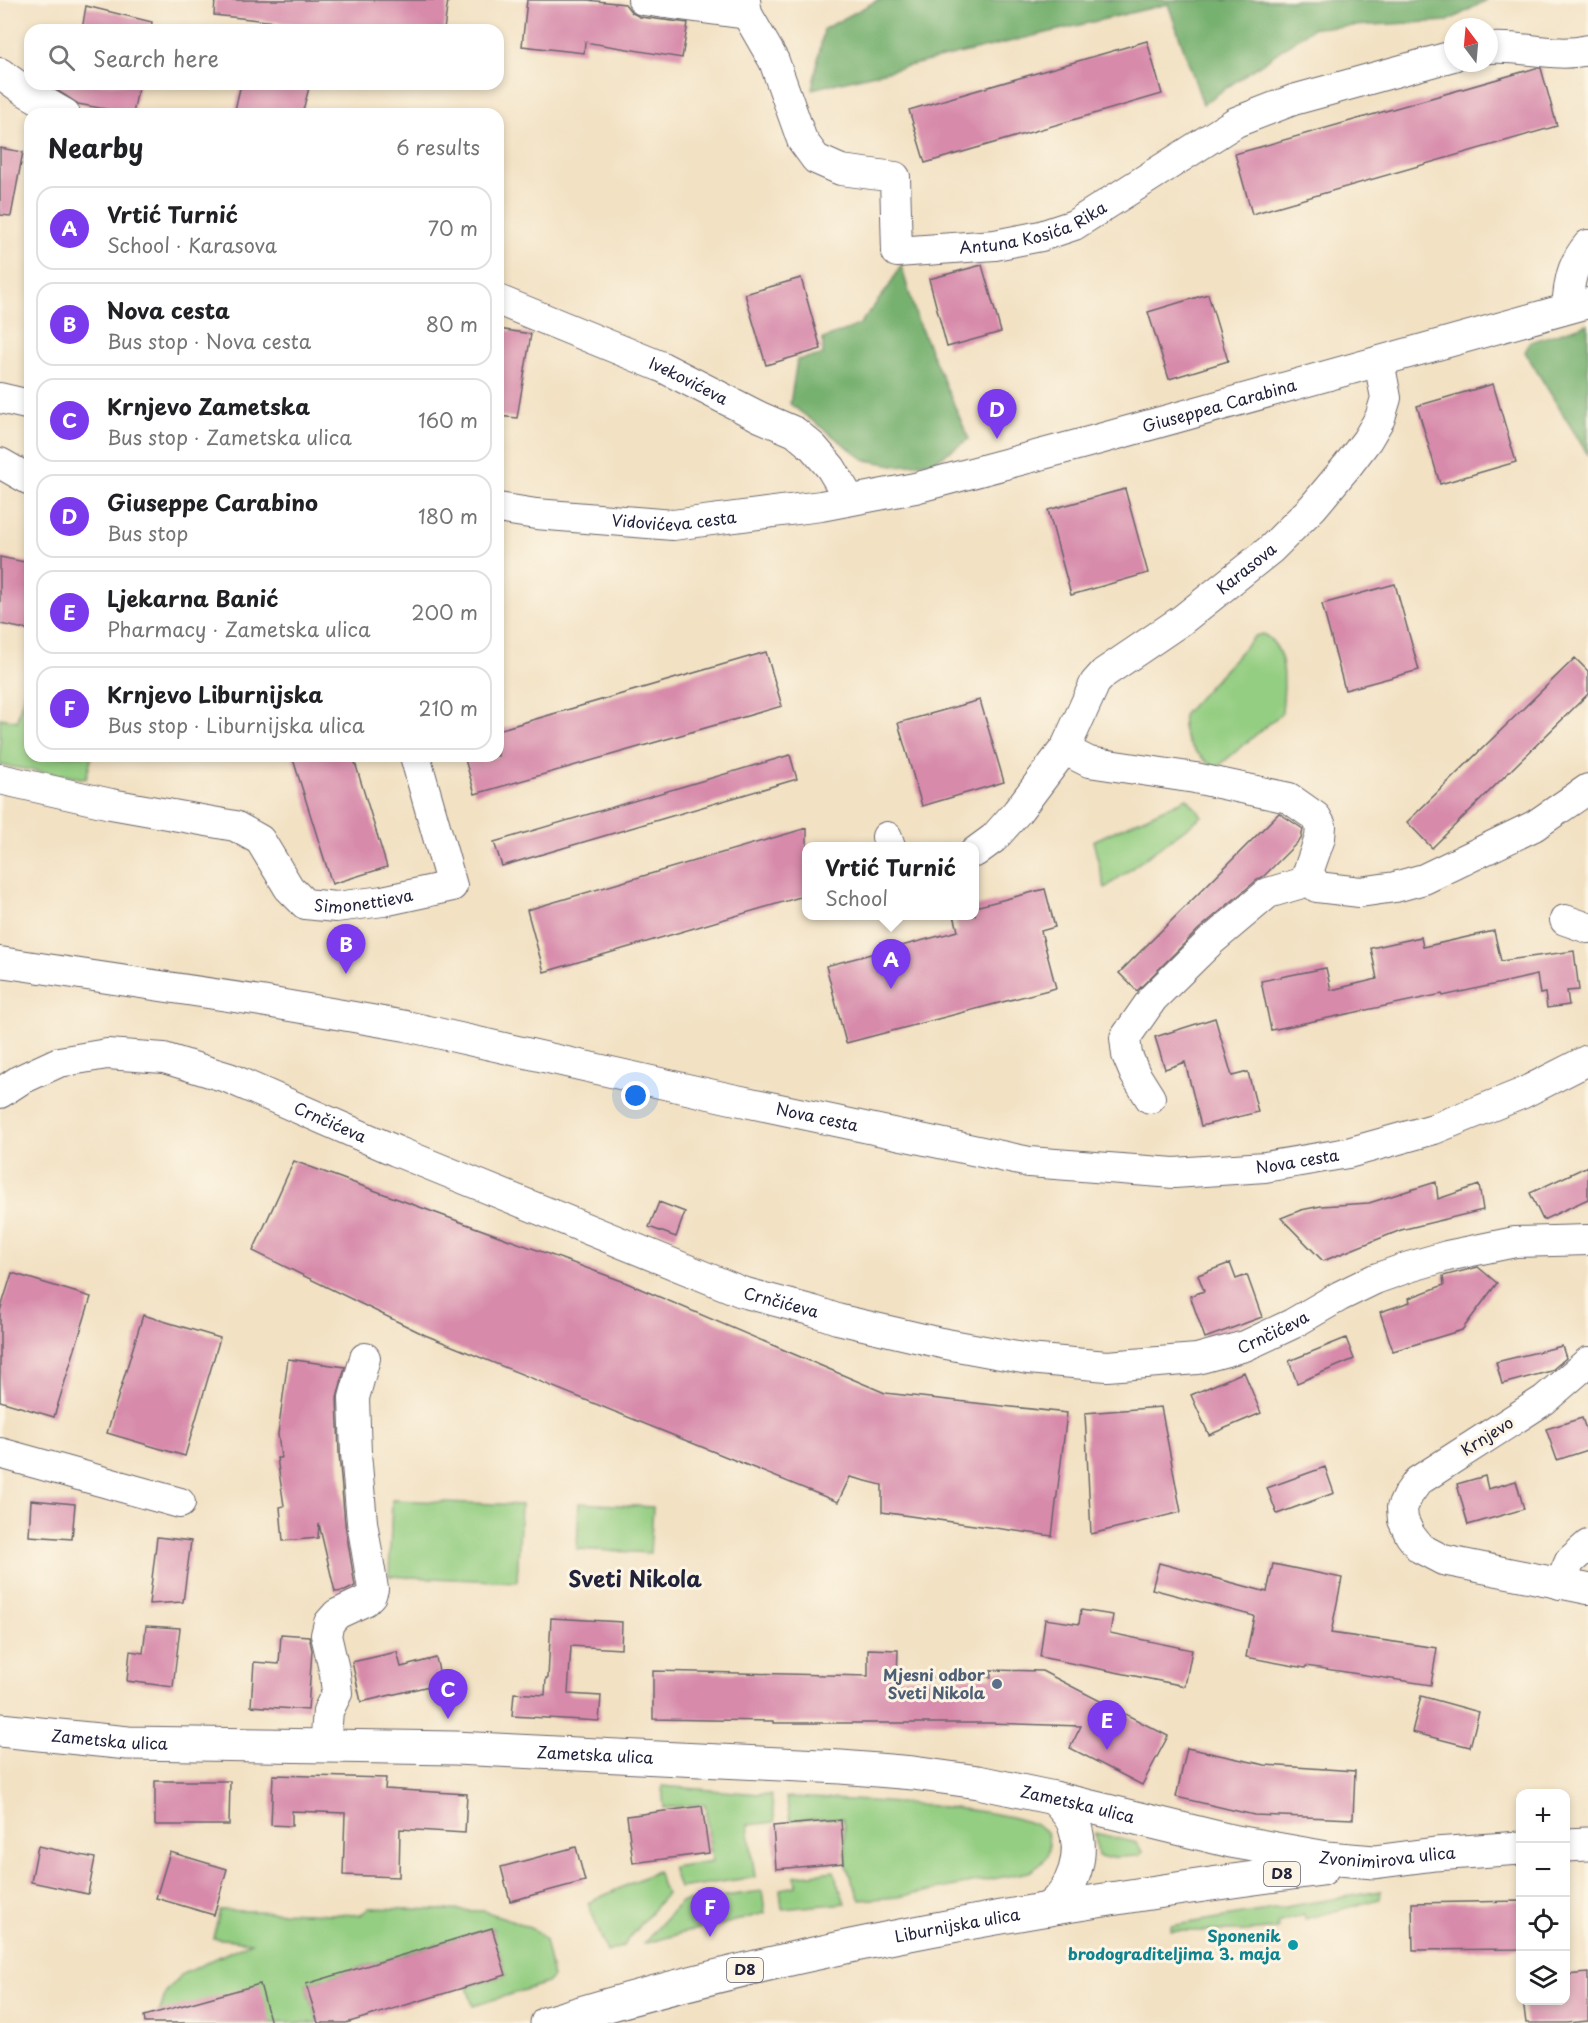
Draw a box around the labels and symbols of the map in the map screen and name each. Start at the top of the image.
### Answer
north arrow [1444,18,1498,72]
street label: Antuna Kosića Rika [959,195,1111,259]
street label: Ivekovićeva [646,350,733,410]
street label: Giuseppea Carabina [1139,372,1299,438]
pin: D [978,390,1016,439]
street label: Vidovićeva cesta [611,504,738,536]
street label: Karasova [1210,536,1281,599]
street label: Simonettieva [313,882,415,919]
pin: B [326,924,366,974]
pin: A [872,940,910,989]
your location [621,1081,650,1110]
street label: Crnčićeva [290,1095,371,1148]
street label: Nova cesta [774,1096,861,1137]
street label: Nova cesta [1255,1142,1341,1179]
street label: Crnčićeva [741,1280,822,1323]
street label: Crnčićeva [1235,1304,1313,1359]
street label: Krnjevo [1456,1410,1517,1461]
district label: Sveti Nikola [568,1561,702,1594]
place label: Mjesni odbor Sveti Nikola [883,1662,986,1704]
pin: C [428,1670,468,1719]
marker: Mjesni odbor Sveti Nikola [990,1677,1004,1691]
pin: E [1088,1700,1126,1750]
street label: Zametska ulica [50,1722,168,1755]
street label: Zametska ulica [536,1739,654,1769]
street label: Zametska ulica [1018,1778,1137,1828]
street label: Zvonimirova ulica [1317,1840,1456,1873]
road number: D8 [1264,1862,1300,1886]
pin: F [690,1888,730,1937]
street label: Liburnijska ulica [892,1901,1022,1948]
place label: Sponenik brodograditeljima 3. maja [1068,1923,1281,1965]
marker: Sponenik brodograditeljima 3. maja [1286,1938,1300,1952]
road number: D8 [727,1958,763,1982]

